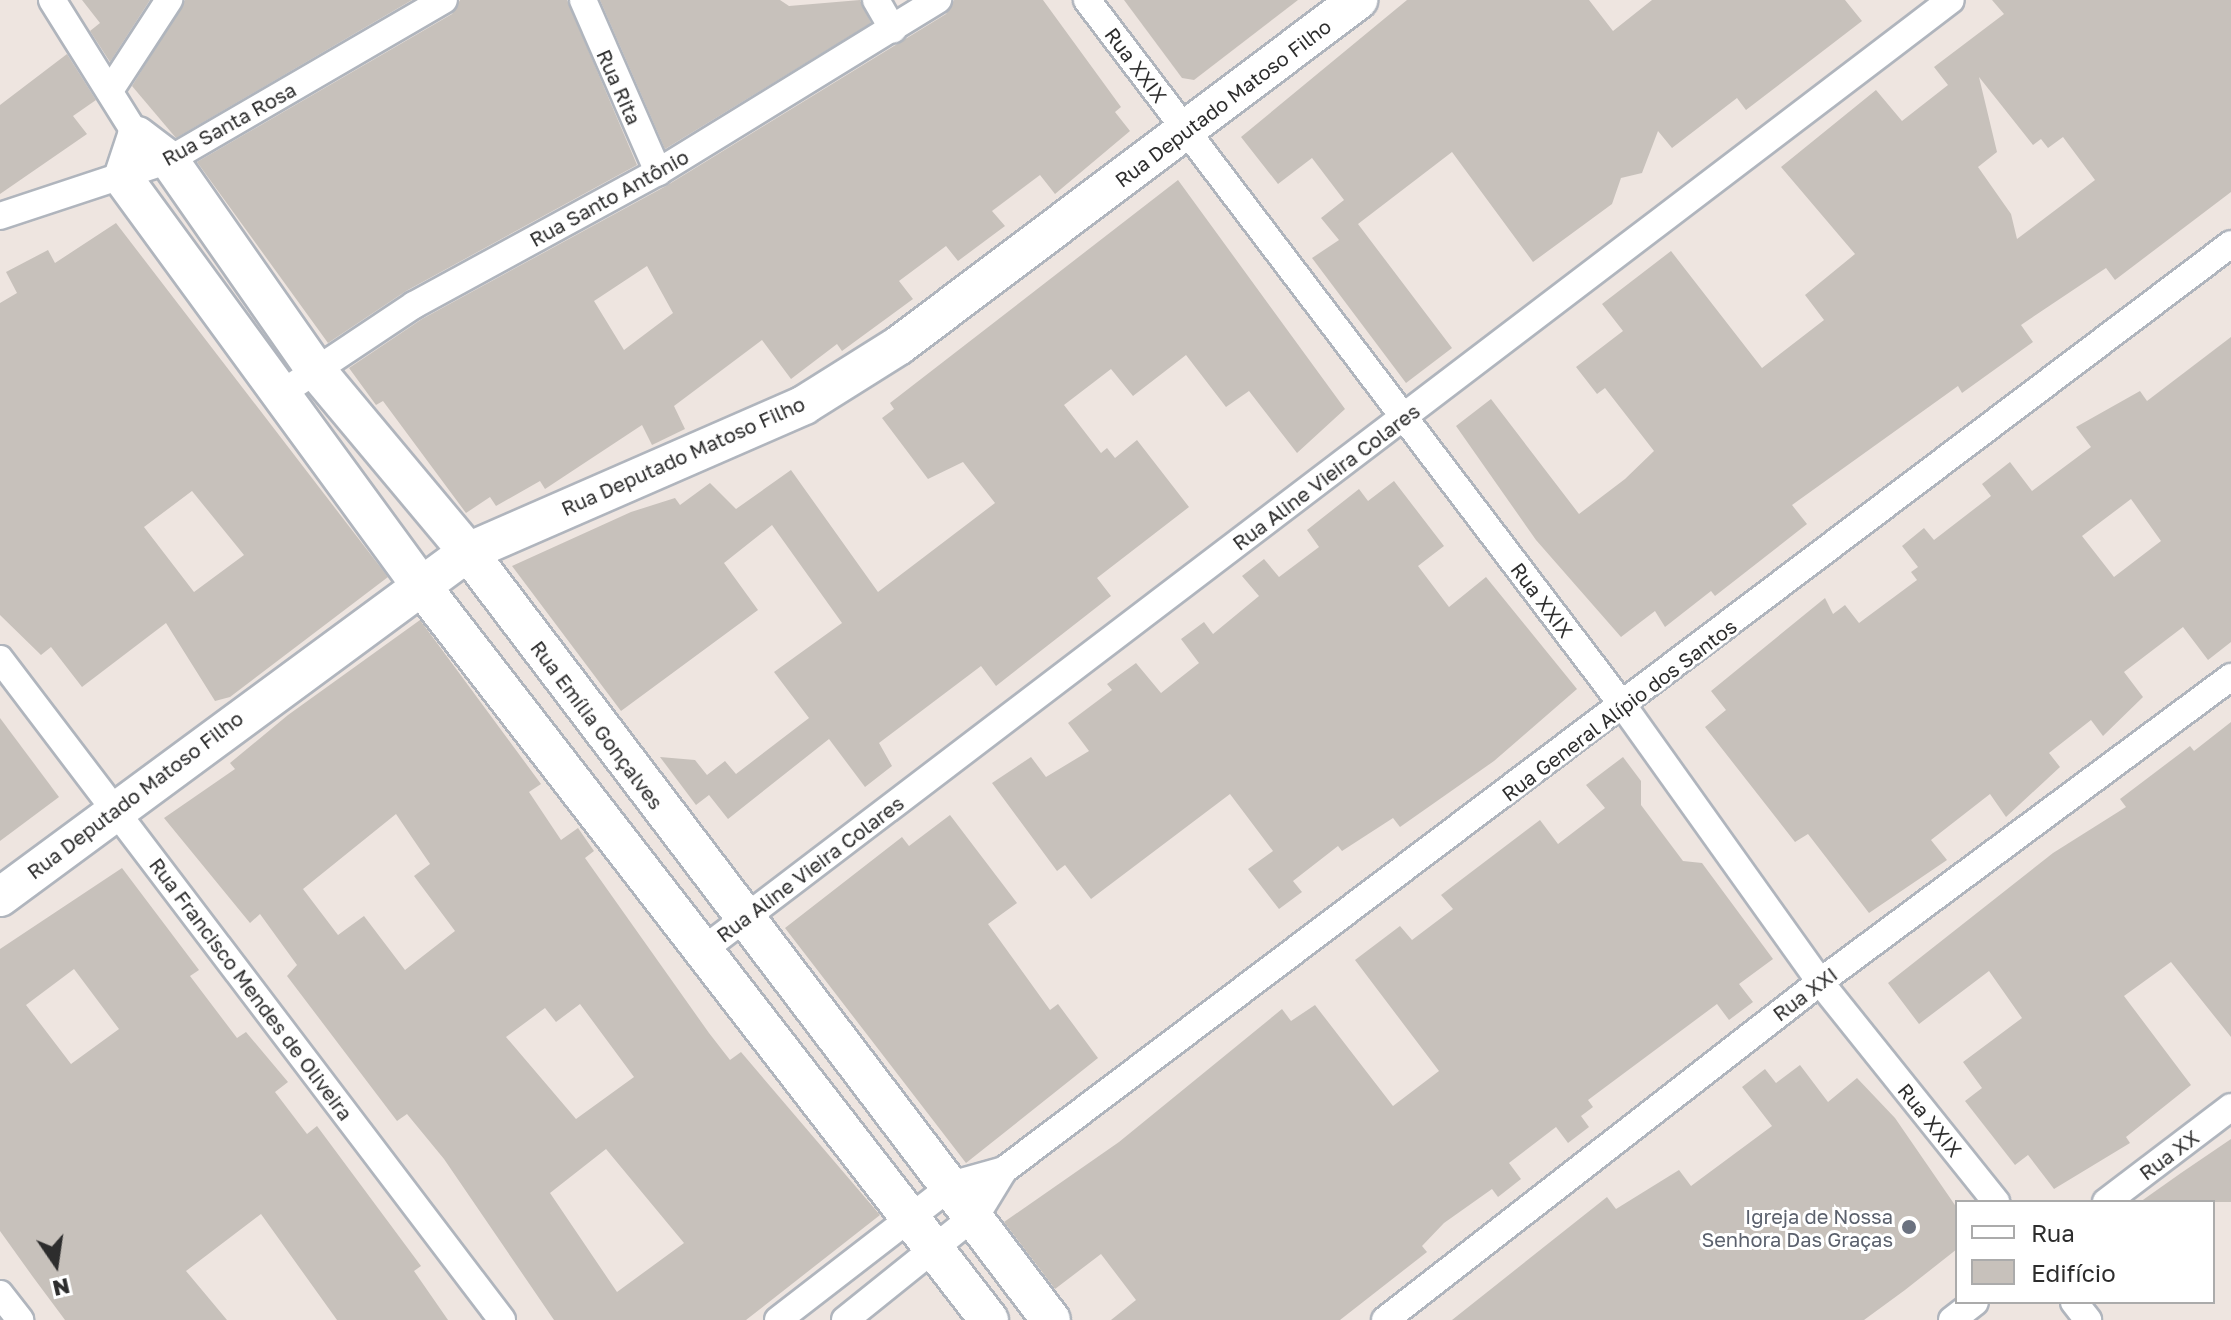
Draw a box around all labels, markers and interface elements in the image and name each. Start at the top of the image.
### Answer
street label: Rua Deputado Matoso Filho [1110,14,1336,192]
street label: Rua XXIX [1100,23,1172,107]
street label: Rua Rita [592,46,646,128]
street label: Rua Santa Rosa [158,77,300,171]
street label: Rua Santo Antônio [525,144,693,252]
street label: Rua Deputado Matoso Filho [558,391,808,521]
street label: Rua Aline Vieira Colares [1228,399,1424,555]
street label: Rua XXIX [1506,558,1578,642]
street label: Rua General Alípio dos Santos [1497,614,1741,806]
street label: Rua Emília Gonçalves [526,636,668,814]
street label: Rua Deputado Matoso Filho [22,706,248,884]
street label: Rua Aline Vieira Colares [712,791,908,947]
street label: Rua Francisco Mendes de Oliveira [144,853,358,1125]
street label: Rua XXI [1768,962,1842,1026]
street label: Rua XXIX [1893,1078,1967,1162]
street label: Rua XX [2135,1125,2203,1185]
legend [1955,1200,2215,1304]
place label: Igreja de Nossa Senhora Das Graças [1701,1204,1893,1251]
marker: Igreja de Nossa Senhora Das Graças [1900,1218,1918,1236]
text: Rua [2031,1218,2075,1247]
north arrow [16,1224,96,1304]
text: Edifício [2031,1258,2116,1287]
text: N [50,1273,73,1303]

